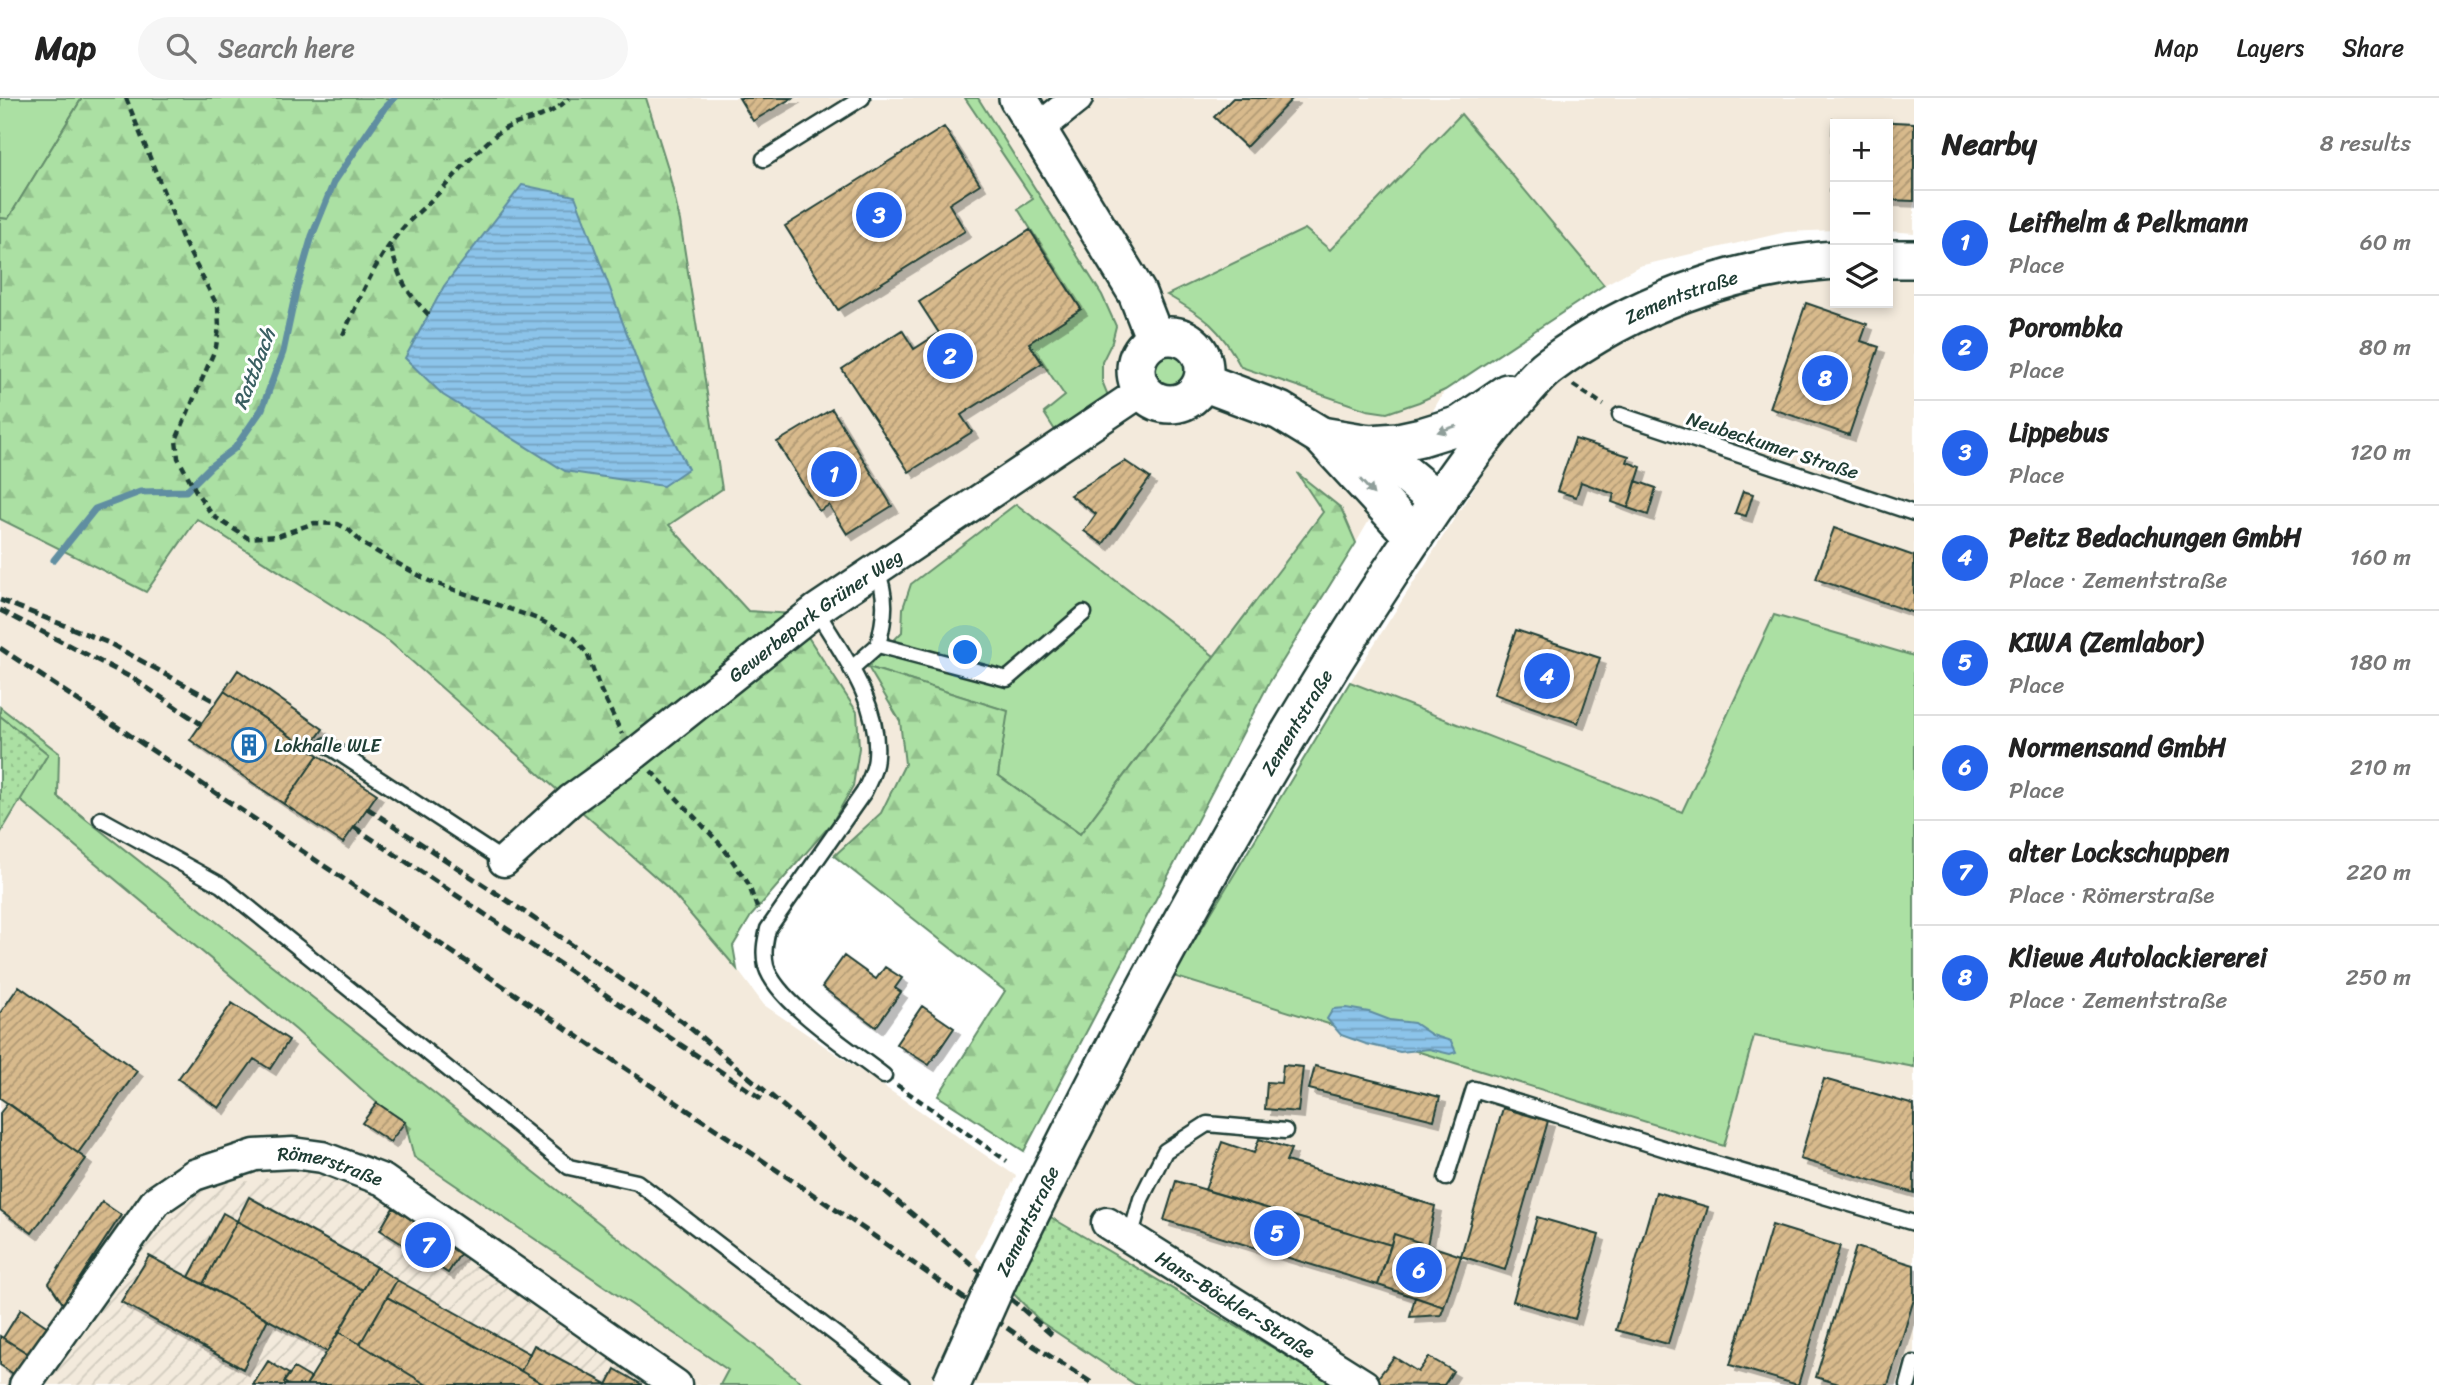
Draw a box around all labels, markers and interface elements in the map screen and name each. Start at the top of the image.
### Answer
search box [138,17,628,80]
text: Map [35,19,96,77]
text: Search here [218,25,355,71]
text: Map [2154,27,2199,69]
text: Layers [2237,27,2304,69]
text: Share [2342,27,2404,69]
icon: search [162,29,200,67]
text: Nearby [1942,117,2037,171]
map controls [1830,119,1893,308]
button: + [1830,119,1893,182]
text: 8 results [2320,123,2411,164]
button: − [1830,182,1893,245]
pin: 3 [856,189,902,241]
text: Leifhelm & Pelkmann [2009,199,2248,245]
text: 1 [1960,222,1970,263]
text: 60 m [2360,222,2411,263]
button: layers [1830,245,1893,308]
text: Place [2009,245,2064,286]
street label: Zementstraße [1619,261,1742,334]
text: Porombka [2009,304,2123,350]
water label: Rattbach [221,321,288,415]
text: 2 [1958,327,1972,368]
text: 80 m [2359,327,2411,368]
pin: 2 [927,330,973,382]
text: Place [2009,350,2064,391]
pin: 8 [1802,352,1848,404]
street label: Neubeckumer Straße [1682,402,1863,489]
text: Lippebus [2009,409,2109,455]
one-way arrow [1436,424,1457,435]
text: 3 [1959,432,1971,473]
text: 120 m [2350,432,2411,473]
pin: 1 [811,448,857,500]
text: Place [2009,455,2064,496]
one-way arrow [1359,478,1375,496]
text: Peitz Bedachungen GmbH [2009,514,2302,560]
text: 4 [1958,537,1972,578]
text: 160 m [2350,537,2411,578]
street label: Gewerbepark Grüner Weg [721,540,910,691]
text: Place · Zementstraße [2009,560,2227,601]
text: KIWA (Zemlabor) [2009,619,2202,665]
your location [948,635,982,669]
text: 5 [1958,642,1972,683]
text: 180 m [2349,642,2411,683]
pin: 4 [1524,650,1570,702]
street label: Zementstraße [1252,662,1342,782]
text: Place [2009,665,2064,706]
text: Normensand GmbH [2009,724,2226,770]
building icon: Lokhalle WLE [230,726,268,764]
place label: Lokhalle WLE [274,729,382,762]
text: 6 [1958,747,1972,788]
text: 210 m [2350,747,2411,788]
text: Place [2009,770,2064,811]
text: alter Lockschuppen [2009,829,2229,875]
text: 7 [1958,852,1972,893]
text: 220 m [2346,852,2411,893]
text: Place · Römerstraße [2009,875,2214,916]
text: Kliewe Autolackiererei [2009,934,2267,980]
text: 8 [1958,957,1972,998]
text: 250 m [2345,957,2411,998]
text: Place · Zementstraße [2009,980,2227,1021]
street label: Römerstraße [276,1137,388,1196]
street label: Zementstraße [986,1160,1069,1282]
pin: 5 [1254,1207,1300,1259]
pin: 7 [405,1219,451,1271]
street label: Hans-Böckler-Straße [1149,1241,1322,1367]
pin: 6 [1396,1244,1442,1296]

